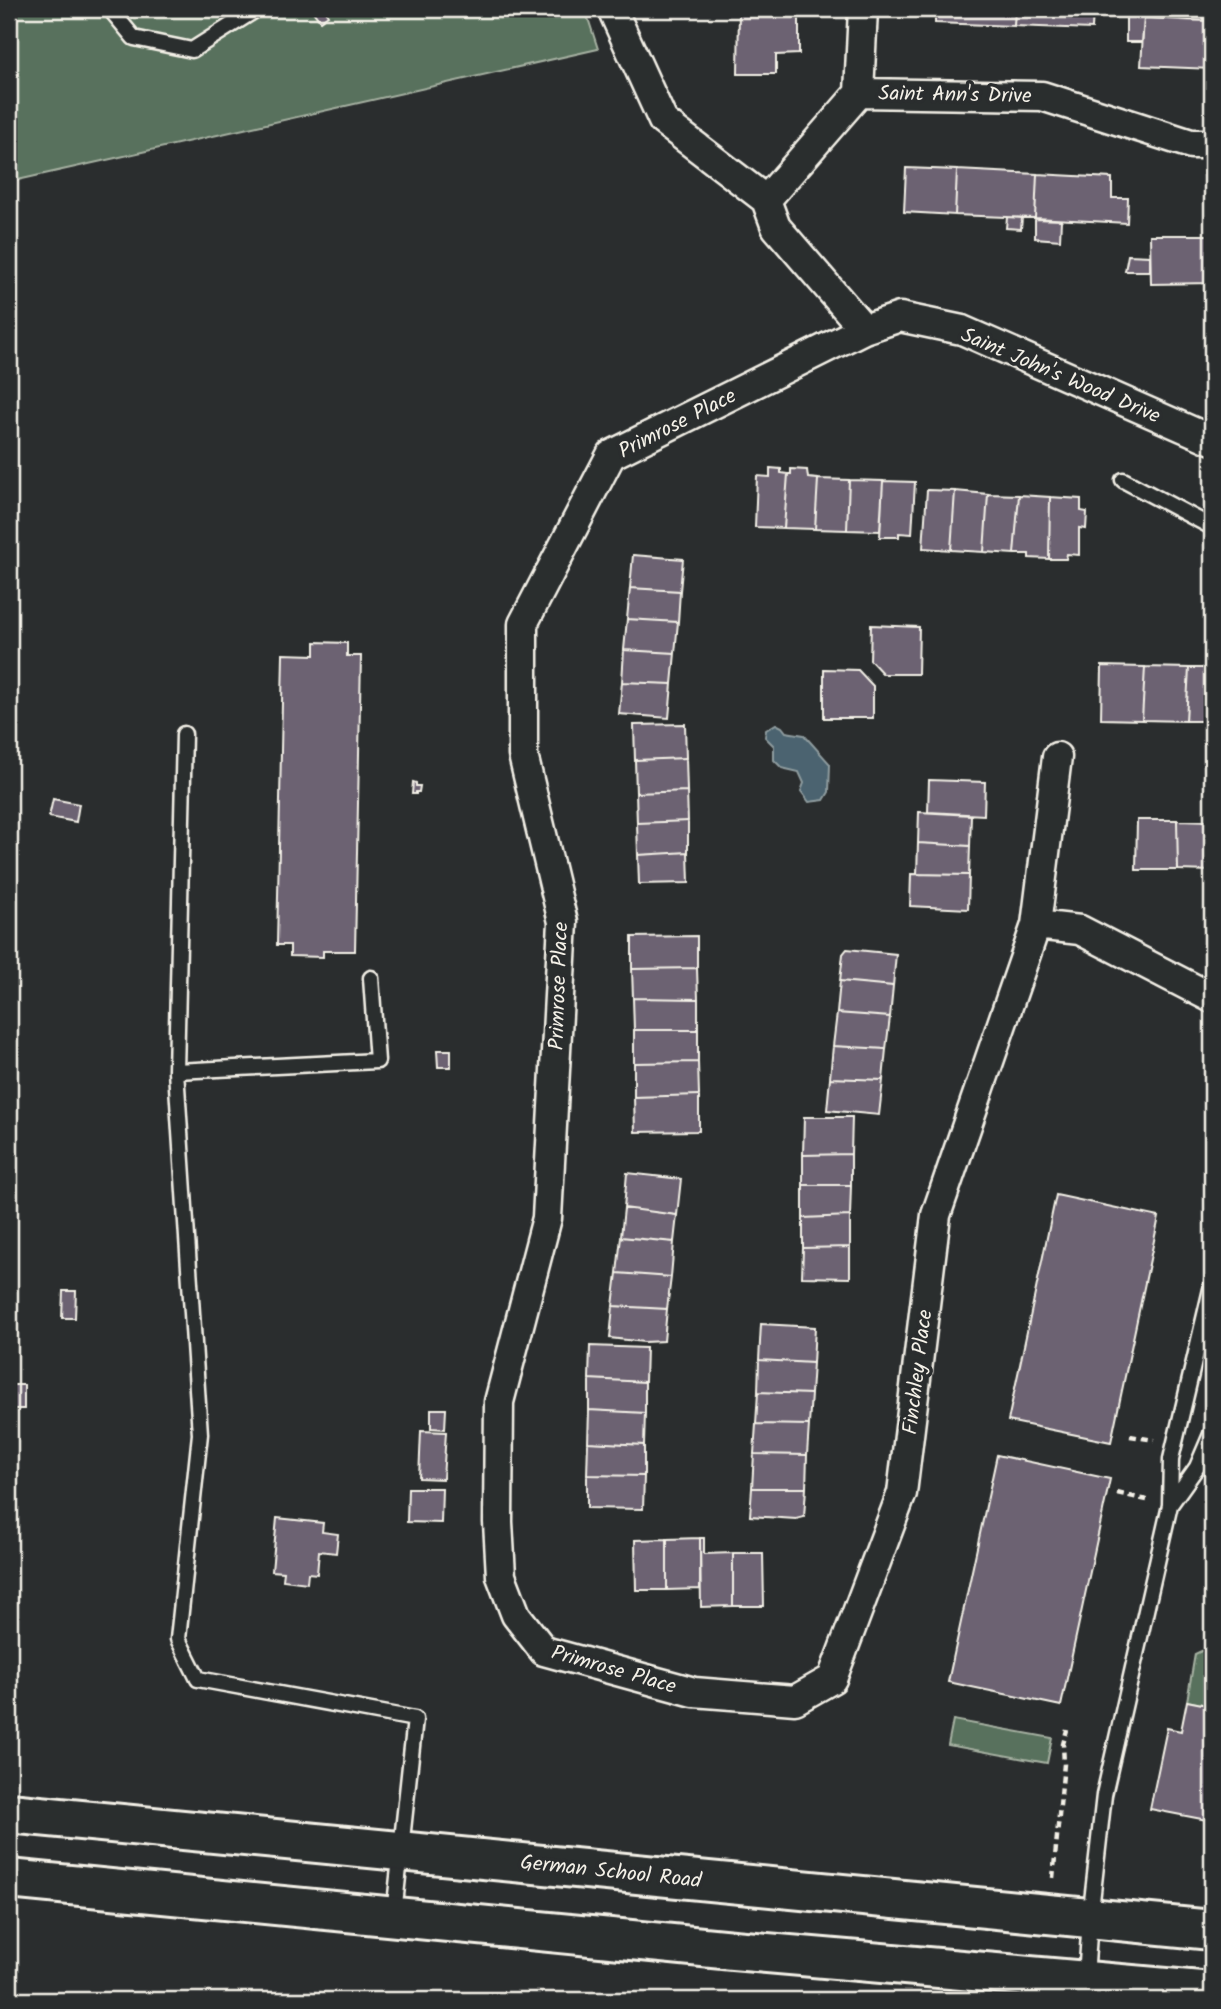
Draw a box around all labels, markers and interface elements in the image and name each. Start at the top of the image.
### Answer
street label: Saint Ann's Drive [878,78,1032,113]
street label: Saint John's Wood Drive [955,319,1166,434]
street label: Primrose Place [613,380,743,468]
street label: Primrose Place [541,921,578,1051]
street label: Finchley Place [894,1307,943,1437]
street label: Primrose Place [547,1637,680,1704]
street label: German School Road [519,1847,704,1898]

